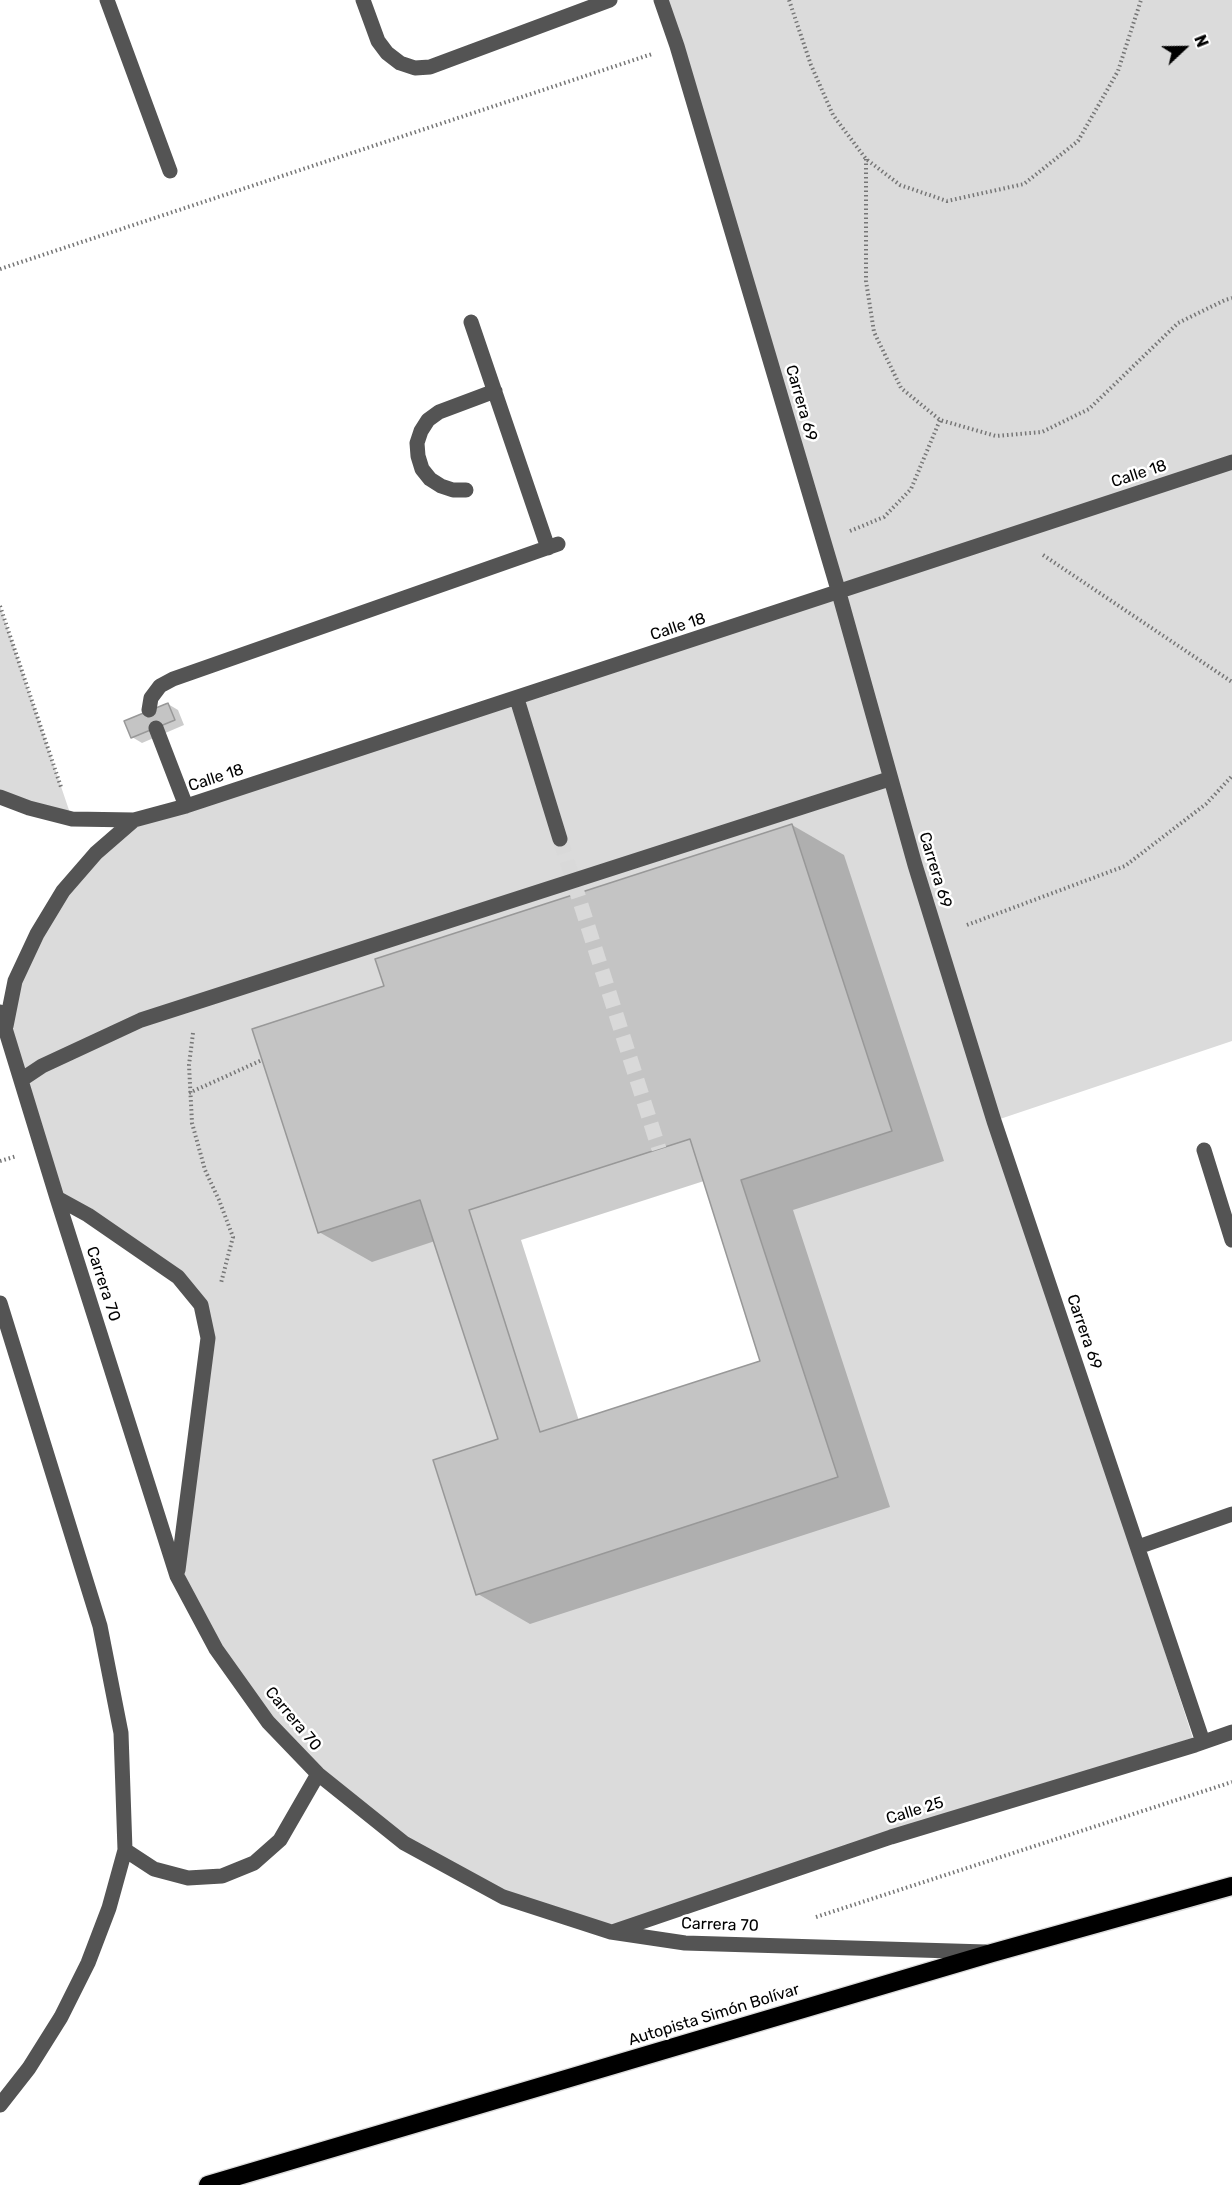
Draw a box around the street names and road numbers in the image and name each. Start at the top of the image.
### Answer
street label: Carrera 69 [781,363,821,443]
street label: Calle 18 [1109,456,1169,492]
street label: Calle 18 [648,609,708,645]
street label: Calle 18 [186,760,246,796]
street label: Carrera 69 [914,830,956,910]
street label: Carrera 70 [82,1244,124,1324]
street label: Carrera 69 [1062,1292,1106,1372]
street label: Carrera 70 [261,1683,325,1755]
street label: Calle 25 [884,1793,946,1829]
street label: Carrera 70 [681,1914,759,1936]
street label: Autopista Simón Bolívar [626,1980,802,2050]

